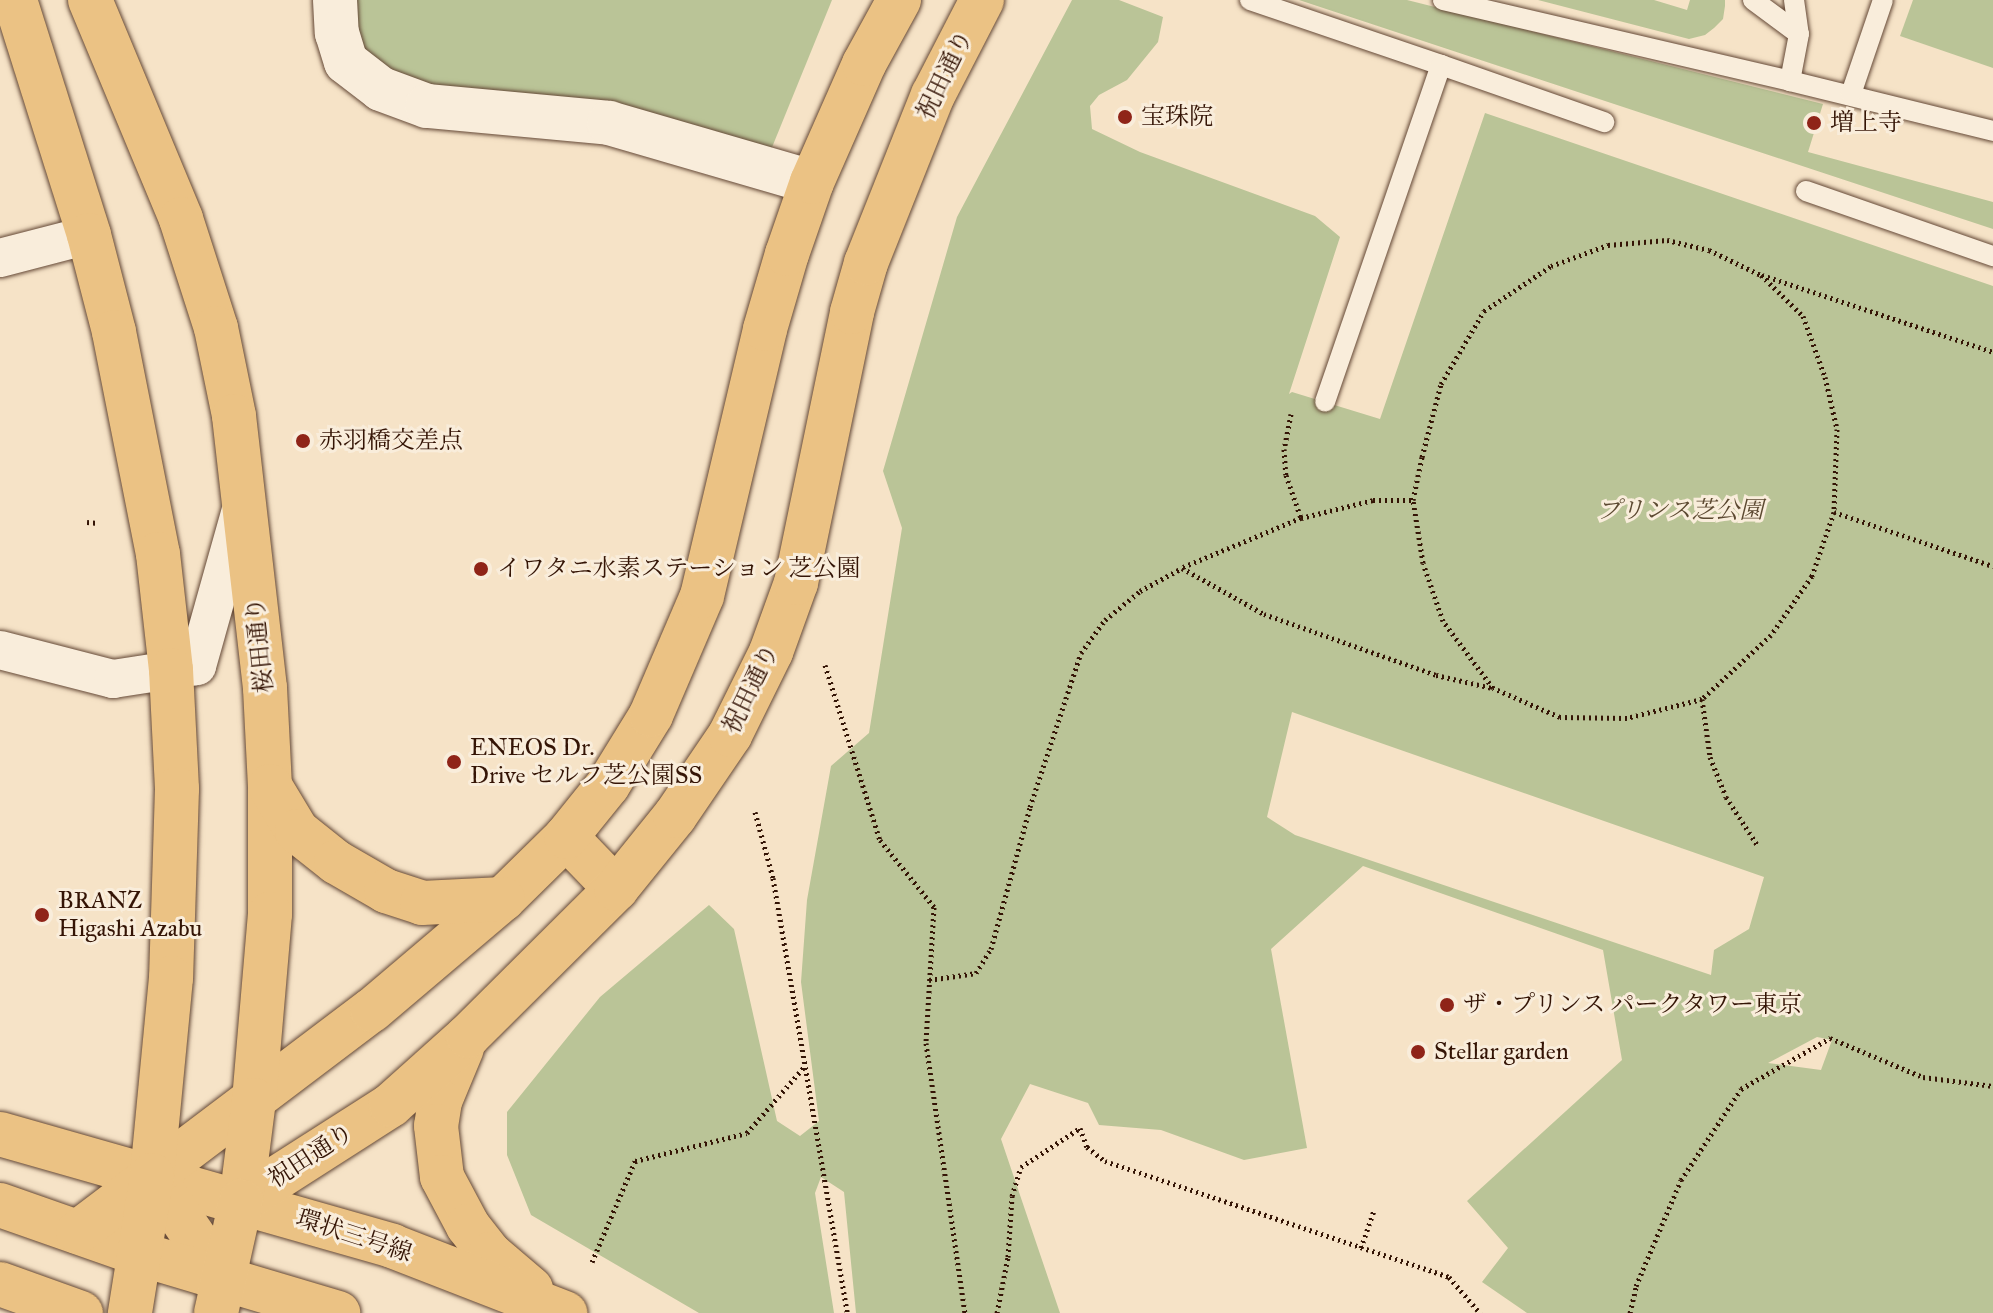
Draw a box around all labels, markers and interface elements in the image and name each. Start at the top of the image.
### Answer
street label: 祝田通り [911,26,979,124]
place label: 宝珠院 [1141,103,1213,131]
marker: 宝珠院 [1116,108,1134,126]
place label: 増上寺 [1830,109,1902,137]
marker: 増上寺 [1805,114,1823,132]
place label: 赤羽橋交差点 [319,427,463,455]
marker: 赤羽橋交差点 [294,432,312,450]
park label: プリンス芝公園 [1596,497,1764,525]
place label: イワタニ水素ステーション 芝公園 [497,555,862,583]
marker: イワタニ水素ステーション 芝公園 [472,560,490,578]
street label: 桜田通り [241,596,279,694]
street label: 祝田通り [717,640,785,738]
place label: ENEOS Dr. Drive セルフ芝公園SS [470,734,702,790]
marker: ENEOS Dr. Drive セルフ芝公園SS [445,753,463,771]
place label: BRANZ Higashi Azabu [58,887,202,943]
marker: BRANZ Higashi Azabu [33,906,51,924]
place label: ザ・プリンス パークタワー東京 [1463,991,1804,1019]
marker: ザ・プリンス パークタワー東京 [1438,996,1456,1014]
place label: Stellar garden [1434,1038,1569,1066]
marker: Stellar garden [1409,1043,1427,1061]
street label: 祝田通り [263,1118,359,1194]
street label: 環状三号線 [292,1204,416,1268]

